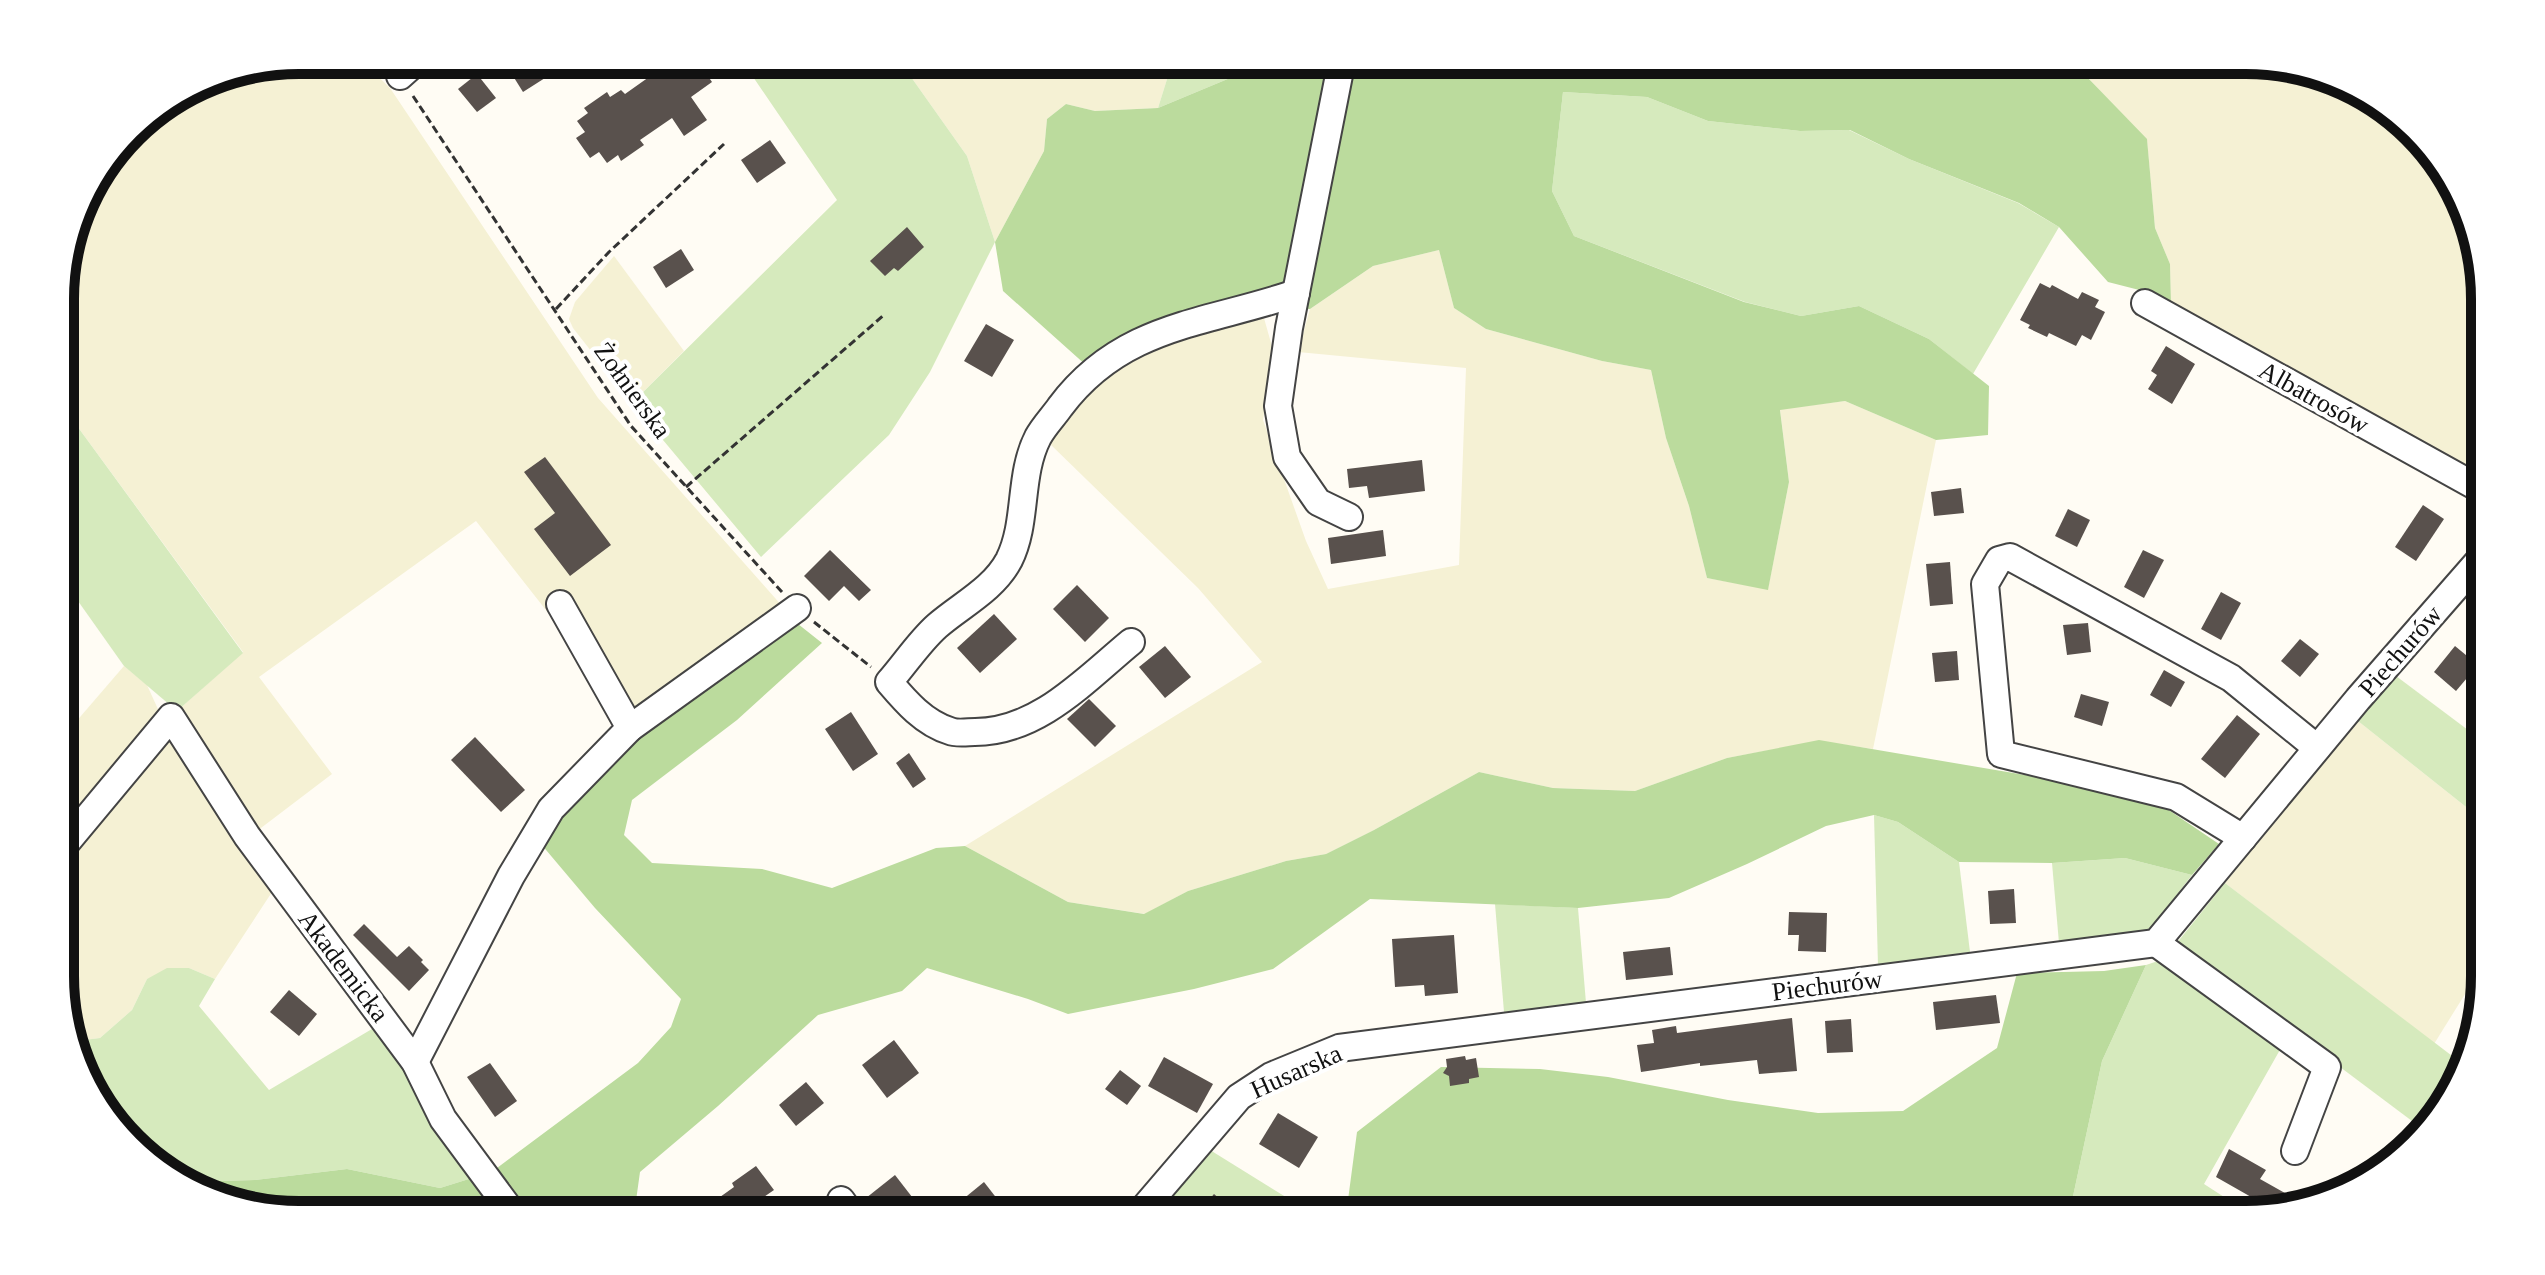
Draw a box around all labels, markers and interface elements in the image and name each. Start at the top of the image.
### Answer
street label: Żołnierska [588,337,677,444]
street label: Albatrosów [2254,355,2374,440]
street label: Piechurów [2353,600,2448,703]
street label: Akademicka [292,905,395,1028]
street label: Piechurów [1770,964,1884,1007]
street label: Husarska [1246,1038,1347,1104]

